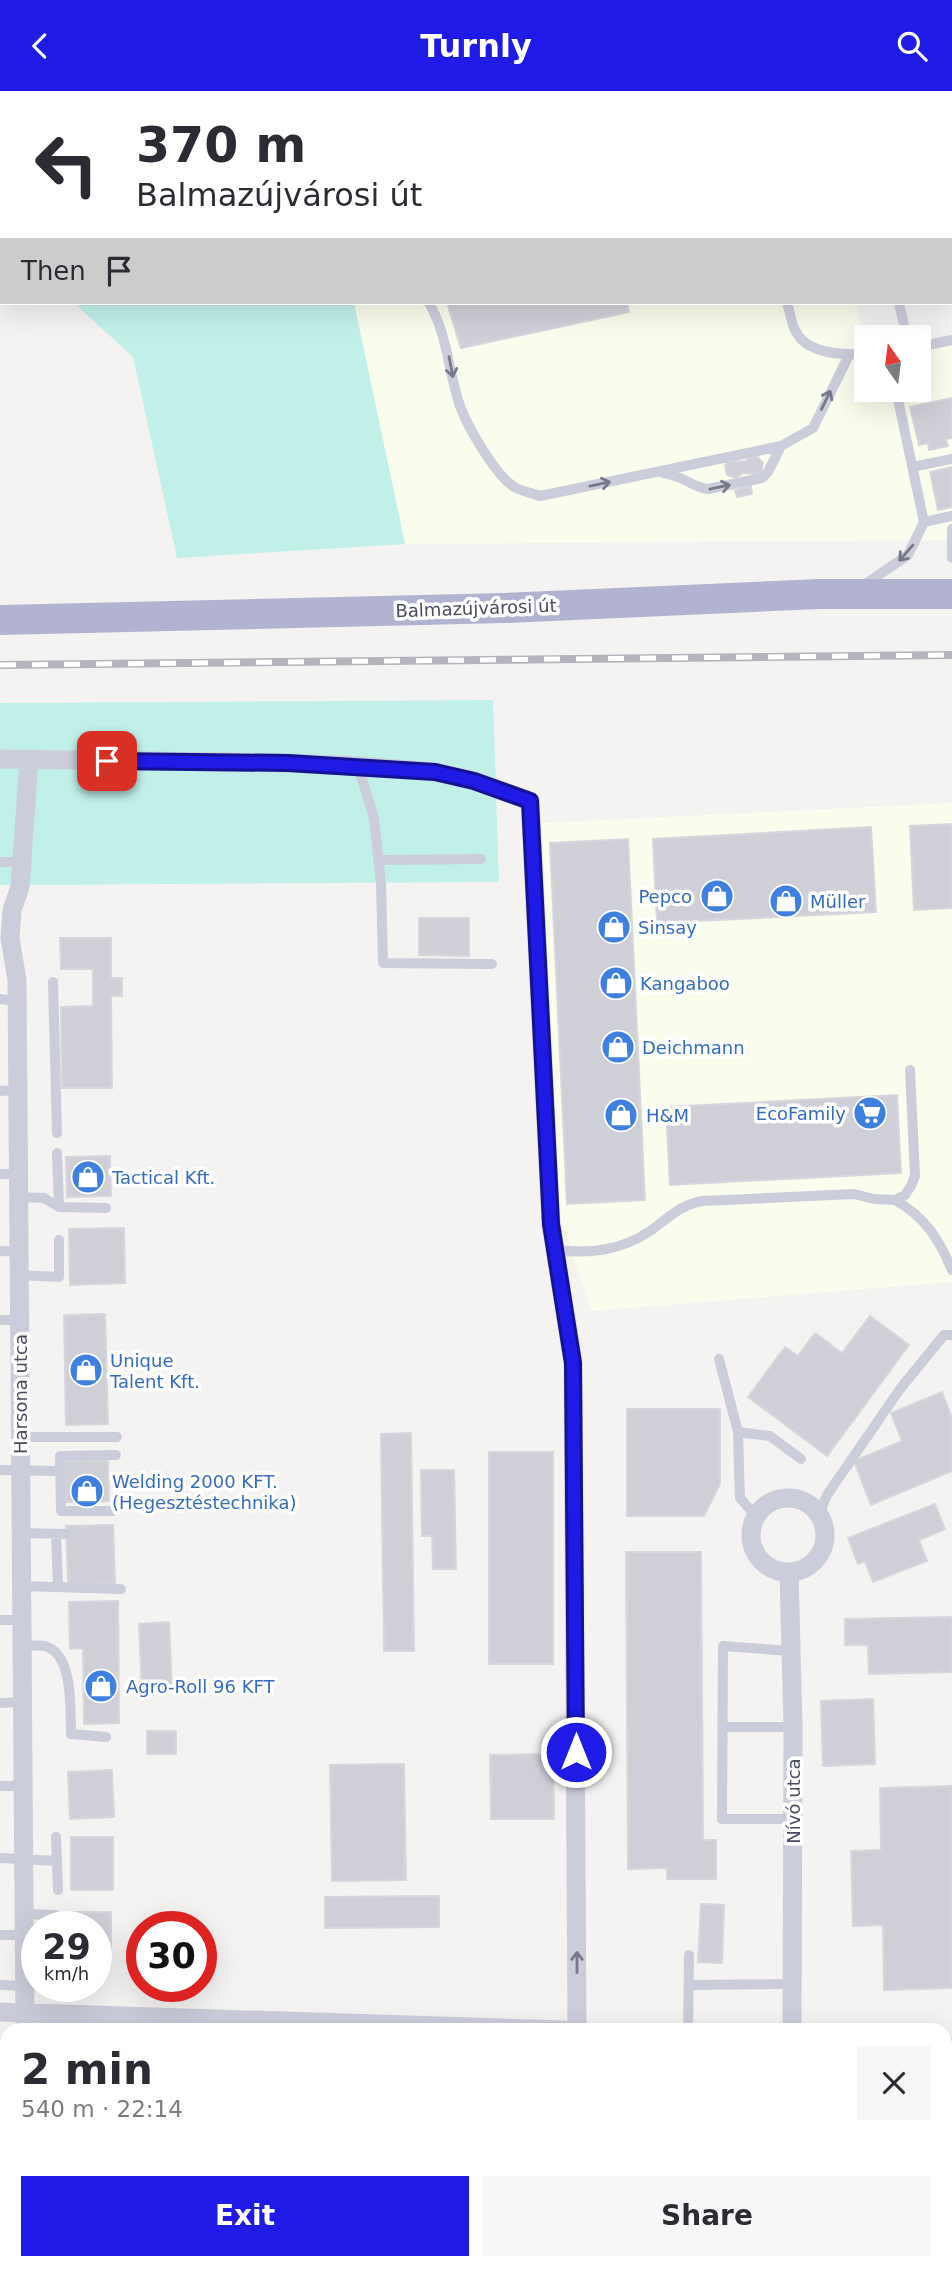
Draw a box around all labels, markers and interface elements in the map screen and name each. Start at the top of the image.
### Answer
icon: back [21,27,59,65]
text: Turnly [420,27,532,65]
icon: search [893,27,931,65]
text: 370 m [136,117,306,174]
icon: left [21,119,112,210]
text: Balmazújvárosi út [136,176,422,214]
icon: arrive [100,252,138,290]
text: Then [21,256,86,286]
north arrow [854,325,931,403]
map controls [854,325,931,402]
one-way arrow [444,355,458,378]
one-way arrow [819,390,833,411]
one-way arrow [588,476,611,490]
one-way arrow [708,479,731,493]
one-way arrow [898,544,914,562]
street label: Balmazújvárosi út [395,595,557,621]
pin [77,731,137,791]
icon: arrive [88,742,126,780]
shop icon: Pepco [698,877,736,915]
shop icon: Müller [767,882,805,920]
place label: Pepco [638,886,692,907]
place label: Müller [810,891,866,912]
shop icon: Sinsay [595,908,633,946]
place label: Sinsay [638,917,697,938]
shop icon: Kangaboo [597,964,635,1002]
place label: Kangaboo [640,973,730,994]
shop icon: Deichmann [599,1028,637,1066]
place label: Deichmann [642,1037,745,1058]
supermarket icon: EcoFamily [851,1094,889,1132]
shop icon: H&M [602,1096,640,1134]
place label: EcoFamily [756,1103,846,1124]
place label: H&M [646,1105,689,1126]
shop icon: Tactical Kft. [69,1158,107,1196]
place label: Tactical Kft. [111,1167,215,1188]
street label: Harsona utca [10,1334,31,1454]
place label: Unique Talent Kft. [109,1350,200,1392]
shop icon: Unique Talent Kft. [67,1351,105,1389]
place label: Welding 2000 KFT. (Hegesztéstechnika) [112,1471,296,1513]
shop icon: Welding 2000 KFT. (Hegesztéstechnika) [68,1472,106,1510]
shop icon: Agro-Roll 96 KFT [82,1667,120,1705]
place label: Agro-Roll 96 KFT [126,1676,275,1697]
position arrow [539,1715,613,1789]
street label: Nívó utca [783,1758,804,1844]
speed limit sign: 30 [126,1911,217,2002]
text: 29 [42,1927,91,1967]
one-way arrow [570,1951,584,1974]
text: km/h [44,1963,89,1984]
text: 2 min [21,2045,153,2094]
button: close [857,2046,931,2120]
text: 540 m · 22:14 [21,2096,183,2122]
button: Exit [21,2176,469,2256]
button: Share [483,2176,931,2256]

